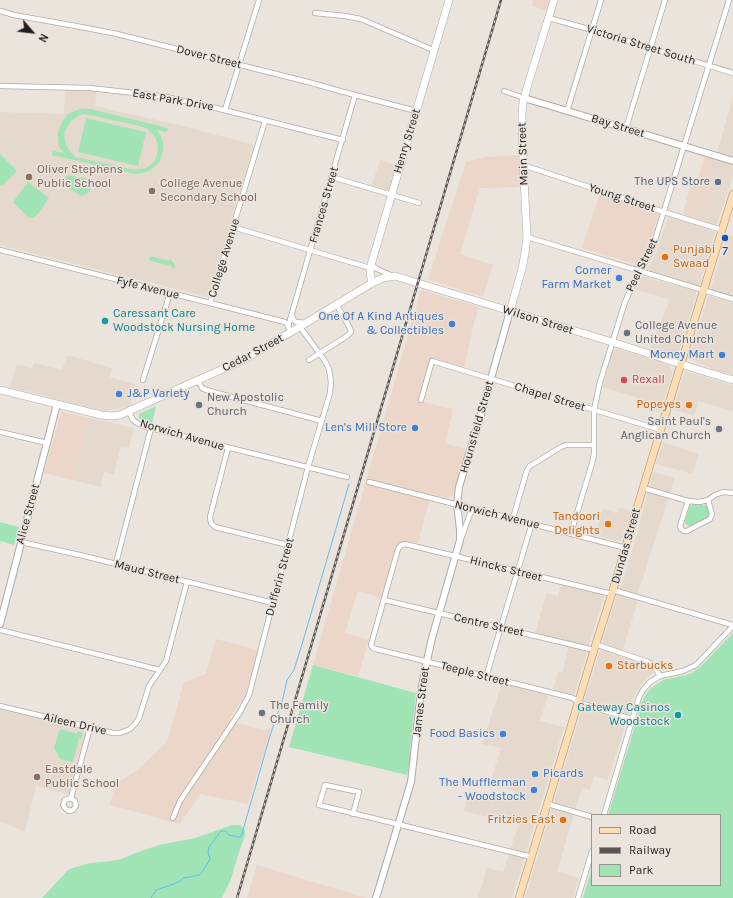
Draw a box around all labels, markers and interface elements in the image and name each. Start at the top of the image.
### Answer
north arrow [12,12,52,52]
street label: Victoria Street South [585,22,697,68]
text: N [35,31,51,44]
street label: Dover Street [175,42,243,72]
street label: East Park Drive [131,86,215,114]
street label: Henry Street [390,107,424,175]
street label: Bay Street [589,111,647,141]
street label: Main Street [515,122,531,186]
place label: Oliver Stephens Public School [37,163,123,191]
street label: Frances Street [306,165,342,245]
marker: Oliver Stephens Public School [24,172,34,182]
place label: The UPS Store [634,175,710,189]
place label: College Avenue Secondary School [160,177,257,205]
marker: The UPS Store [713,177,723,187]
street label: Young Street [587,180,657,216]
marker: College Avenue Secondary School [147,186,157,196]
street label: College Avenue [205,217,243,299]
marker: 7 [720,233,730,243]
street label: Peel Street [623,236,661,294]
place label: Punjabi Swaad [673,243,715,271]
place label: 7 [722,245,728,259]
marker: Punjabi Swaad [660,252,670,262]
place label: Corner Farm Market [541,264,611,292]
street label: Fyfe Avenue [115,273,181,303]
marker: Corner Farm Market [614,273,624,283]
street label: Wilson Street [501,302,575,338]
place label: Caressant Care Woodstock Nursing Home [113,307,255,335]
place label: One Of A Kind Antiques & Collectibles [319,310,444,338]
marker: Caressant Care Woodstock Nursing Home [100,316,110,326]
marker: One Of A Kind Antiques & Collectibles [447,319,457,329]
place label: College Avenue United Church [635,319,717,347]
marker: College Avenue United Church [622,328,632,338]
street label: Cedar Street [220,331,286,375]
place label: Money Mart [650,348,714,362]
marker: Money Mart [717,350,727,360]
place label: Rexall [632,373,665,387]
marker: Rexall [619,375,629,385]
street label: Hounsfield Street [457,379,497,475]
street label: Chapel Street [513,379,587,415]
place label: J&P Variety [127,387,189,401]
marker: J&P Variety [114,389,124,399]
place label: New Apostolic Church [207,391,284,419]
place label: Popeyes [637,398,681,412]
marker: New Apostolic Church [194,400,204,410]
marker: Popeyes [684,400,694,410]
place label: Saint Paul's Anglican Church [621,415,711,443]
street label: Norwich Avenue [138,416,226,454]
place label: Len's Mill Store [325,421,407,435]
marker: Len's Mill Store [410,423,420,433]
marker: Saint Paul's Anglican Church [714,424,724,434]
street label: Alice Street [13,482,43,546]
street label: Norwich Avenue [453,497,541,533]
street label: Dundas Street [608,506,644,586]
place label: Tandoori Delights [553,510,600,538]
marker: Tandoori Delights [603,519,613,529]
street label: Dufferin Street [263,536,297,618]
street label: Hincks Street [468,553,544,585]
street label: Maud Street [113,557,181,587]
street label: Centre Street [453,610,525,640]
street label: Teeple Street [439,659,511,689]
place label: Starbucks [617,659,673,673]
marker: Starbucks [604,661,614,671]
street label: James Street [410,666,432,738]
place label: The Family Church [270,699,329,727]
place label: Gateway Casinos Woodstock [577,701,670,729]
marker: The Family Church [257,708,267,718]
street label: Aileen Drive [42,710,108,738]
marker: Gateway Casinos Woodstock [673,710,683,720]
place label: Food Basics [430,727,495,741]
marker: Food Basics [498,729,508,739]
place label: Eastdale Public School [45,763,119,791]
place label: Picards [543,767,584,781]
marker: Picards [530,769,540,779]
marker: Eastdale Public School [32,772,42,782]
place label: The Mufflerman - Woodstock [439,776,526,804]
marker: The Mufflerman - Woodstock [529,785,539,795]
place label: Fritzies East [488,813,555,827]
legend [591,814,721,886]
marker: Fritzies East [558,815,568,825]
text: Road [629,823,657,837]
text: Railway [629,843,671,857]
text: Park [629,863,653,877]

